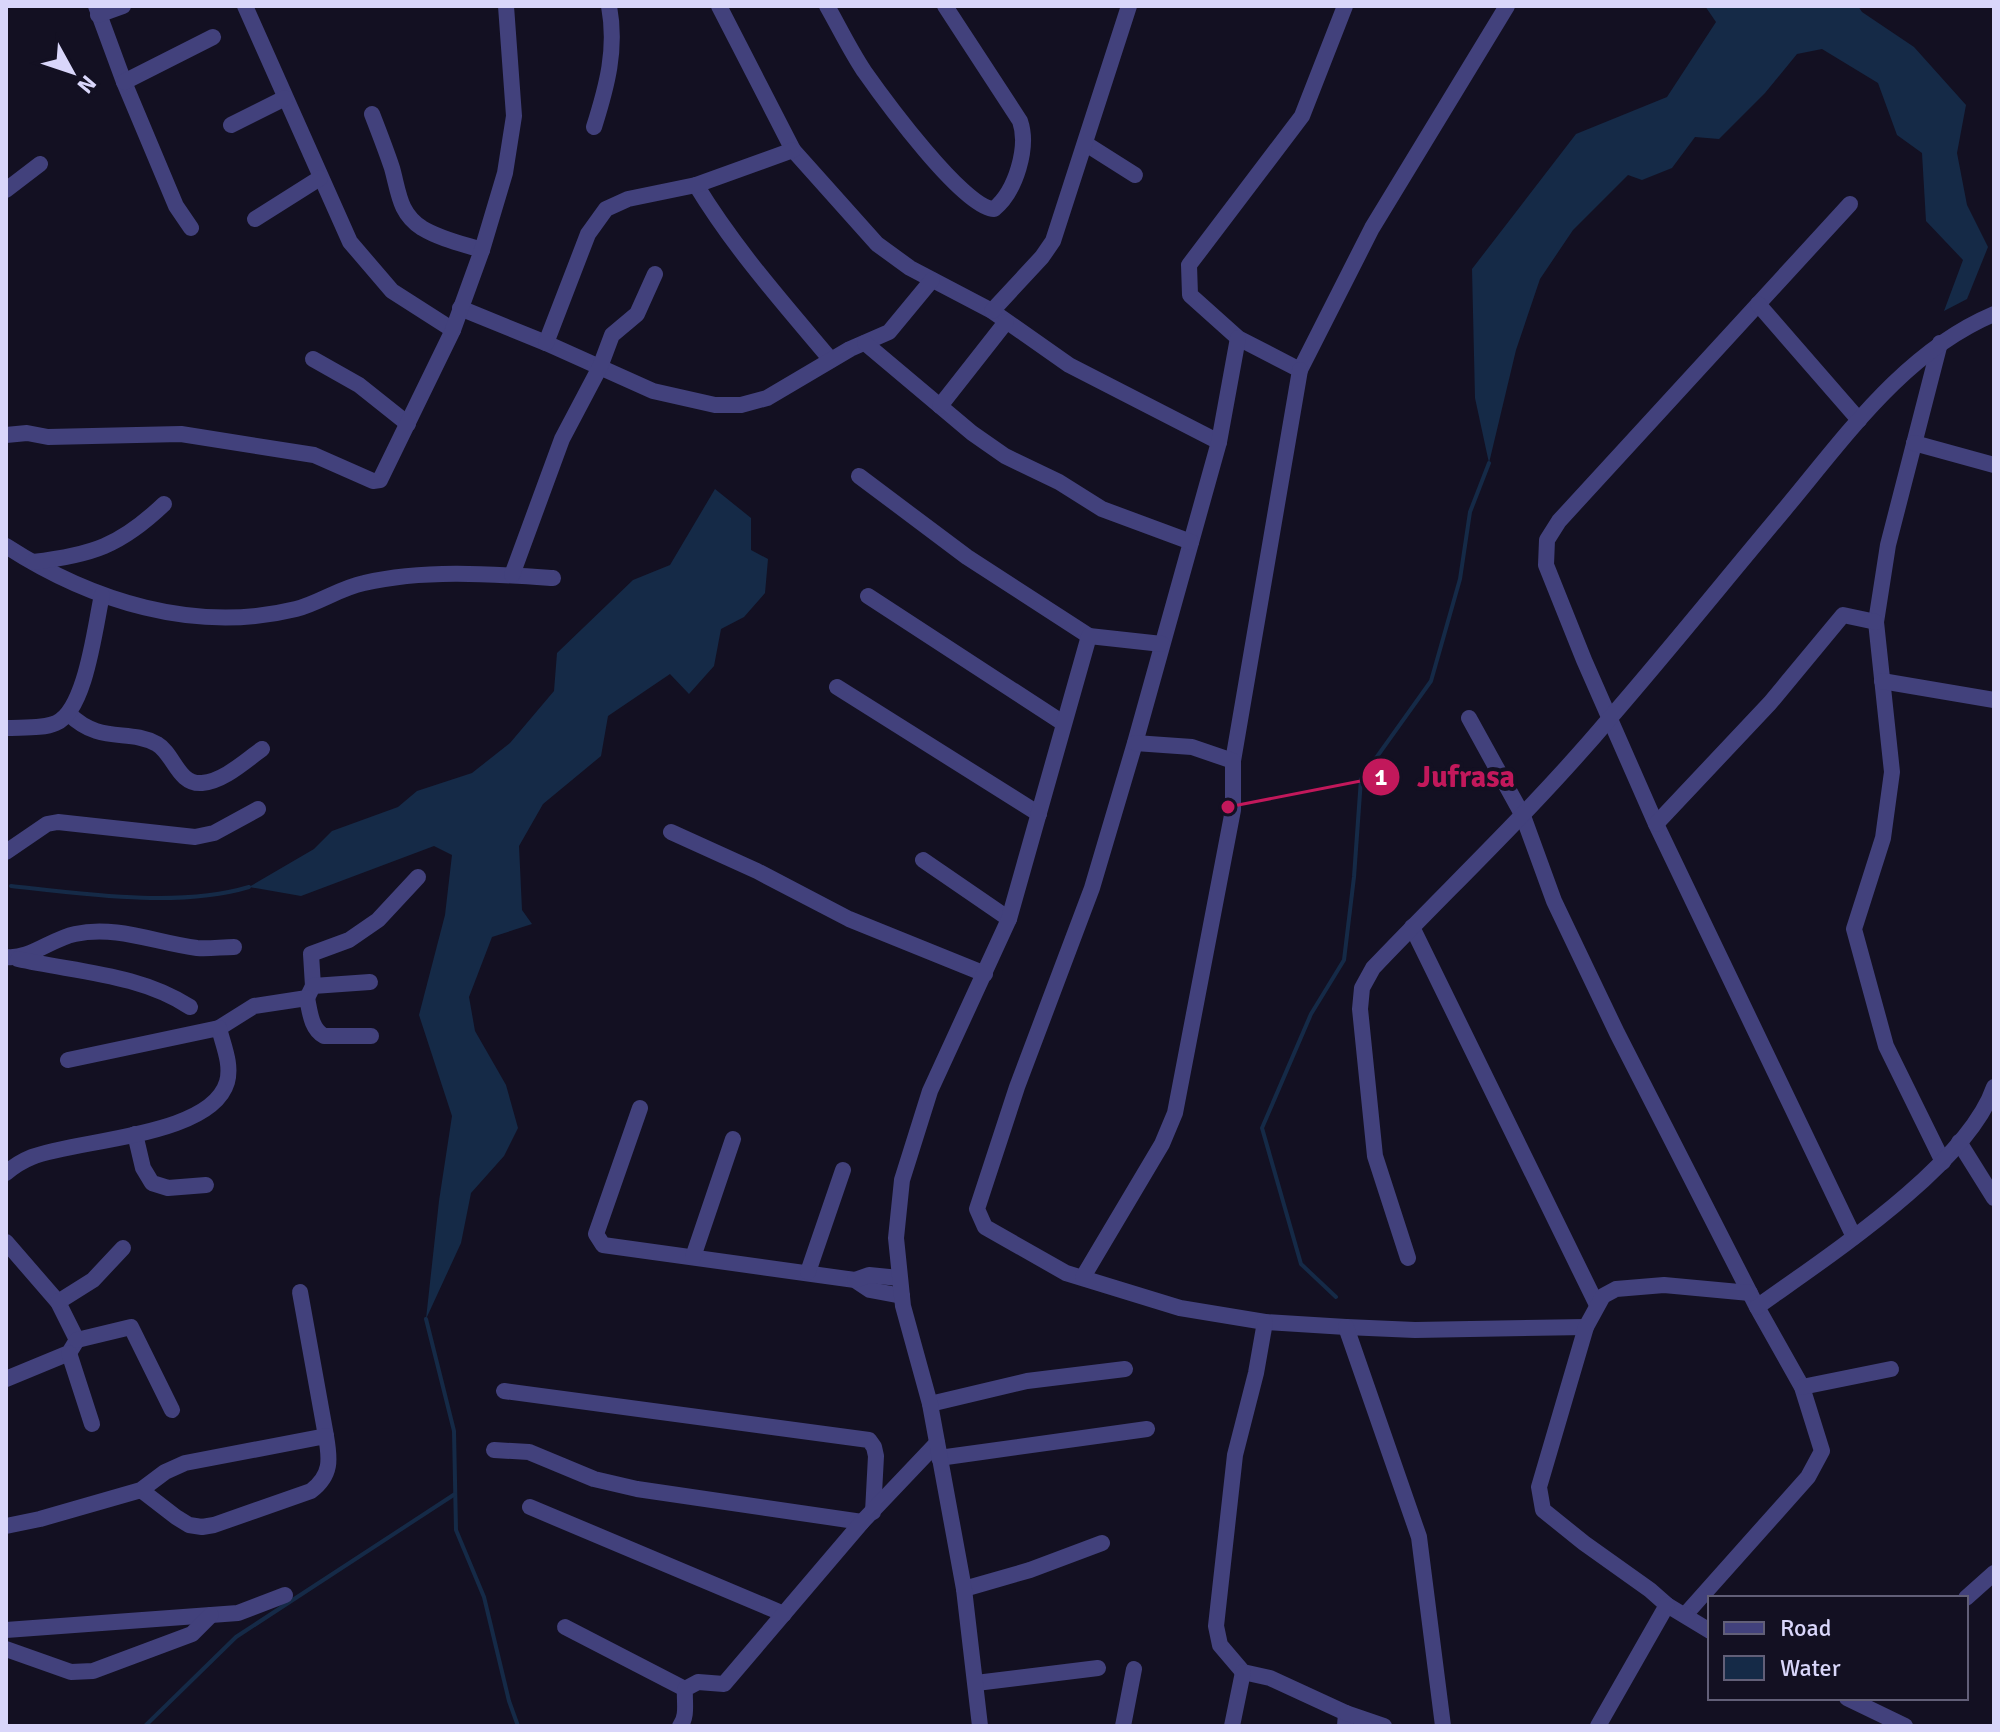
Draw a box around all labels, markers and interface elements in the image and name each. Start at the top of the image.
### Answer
north arrow [32,32,112,112]
text: N [72,70,102,99]
callout: Jufrasa [1361,750,1531,804]
text: Jufrasa [1417,759,1515,796]
text: 1 [1375,762,1388,792]
legend [1708,1596,1968,1700]
text: Road [1780,1613,1831,1643]
text: Water [1780,1653,1841,1683]

